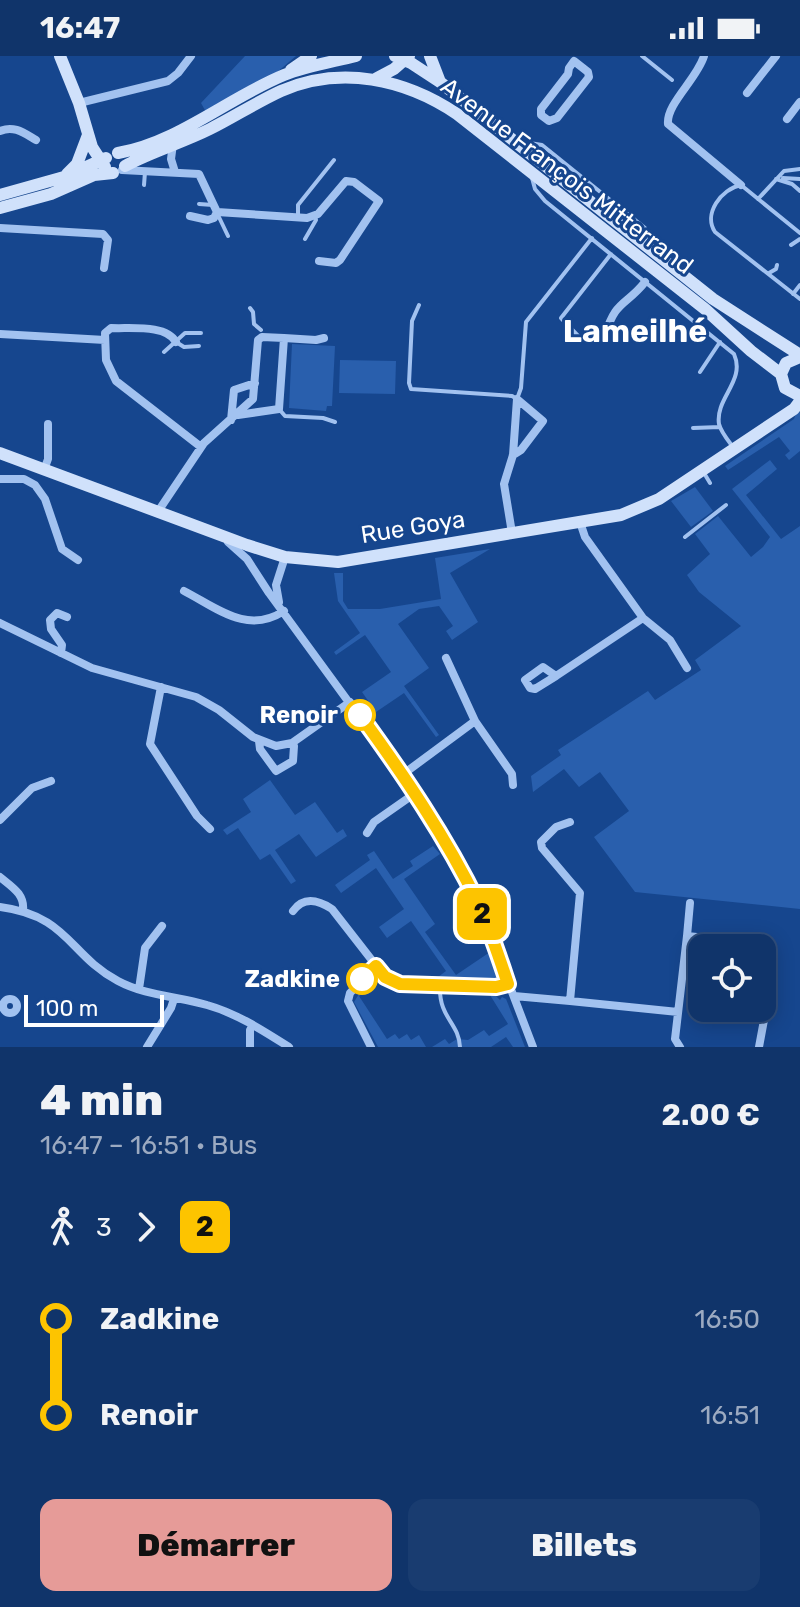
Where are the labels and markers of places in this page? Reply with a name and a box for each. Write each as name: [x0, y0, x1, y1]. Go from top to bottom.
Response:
marker: Renoir: [345, 700, 375, 730]
place label: Renoir: [259, 701, 338, 729]
marker: Zadkine: [347, 964, 377, 994]
place label: Zadkine: [245, 965, 340, 993]

